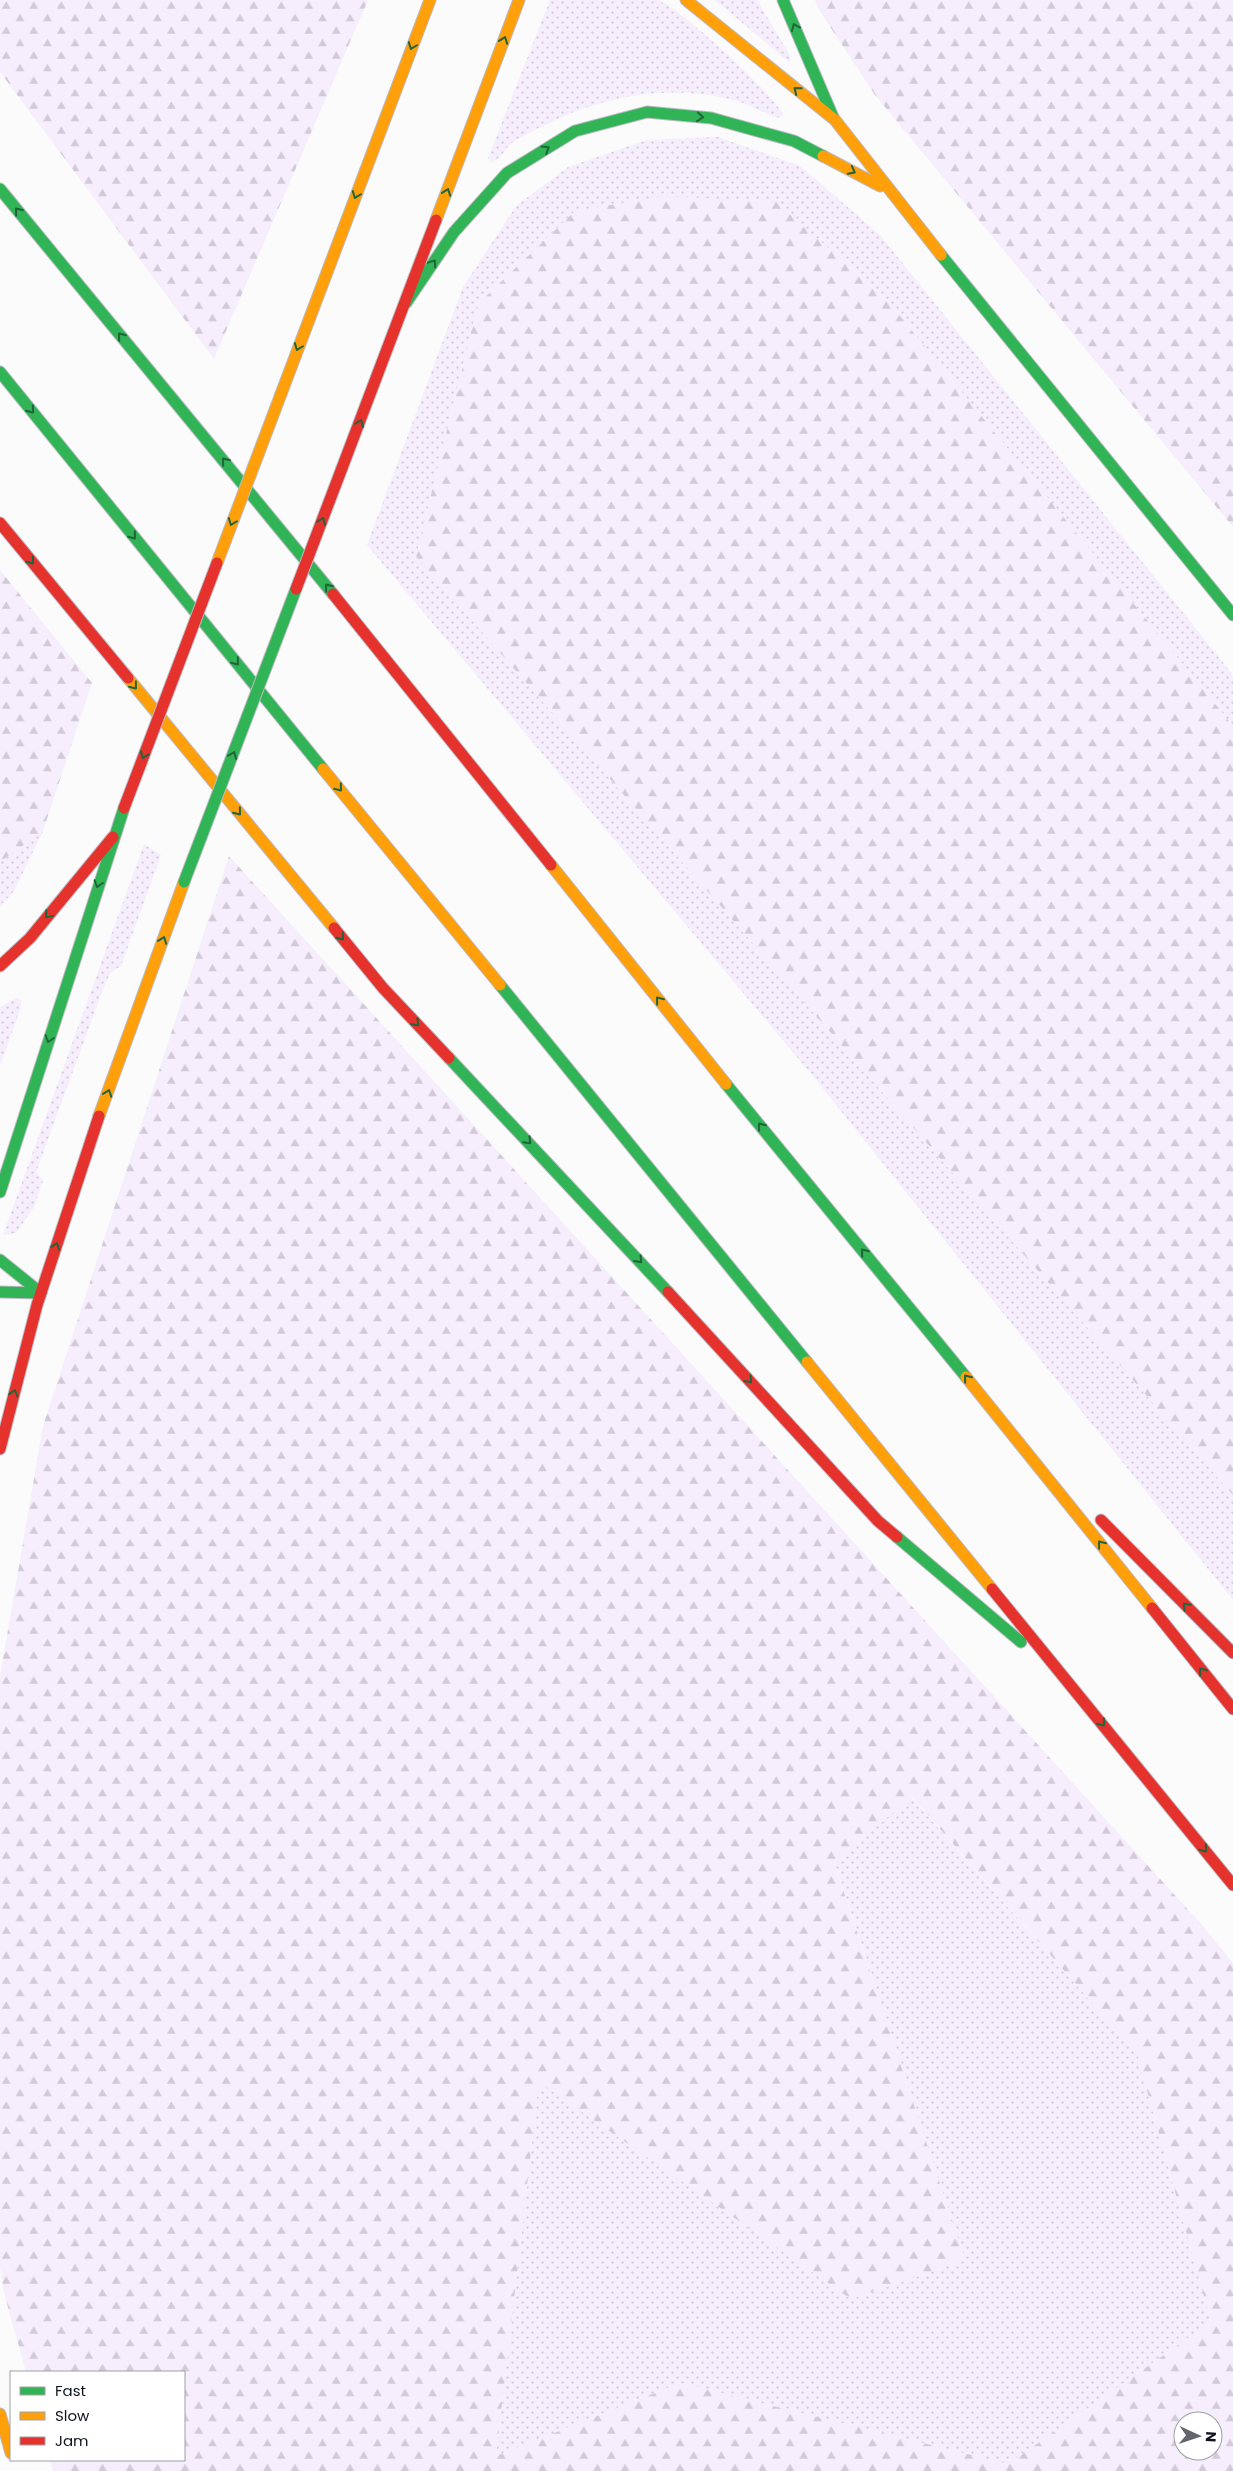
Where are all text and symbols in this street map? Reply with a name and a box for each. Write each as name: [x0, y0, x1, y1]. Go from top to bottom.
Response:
one-way arrow: [790, 23, 801, 32]
one-way arrow: [498, 36, 508, 45]
one-way arrow: [408, 41, 418, 49]
one-way arrow: [793, 86, 802, 95]
one-way arrow: [697, 111, 705, 122]
one-way arrow: [540, 146, 549, 155]
one-way arrow: [847, 165, 856, 175]
one-way arrow: [441, 188, 451, 197]
one-way arrow: [352, 190, 362, 199]
one-way arrow: [15, 207, 24, 216]
one-way arrow: [427, 259, 436, 269]
one-way arrow: [119, 333, 127, 342]
one-way arrow: [294, 342, 304, 351]
one-way arrow: [25, 404, 33, 413]
one-way arrow: [354, 419, 364, 428]
one-way arrow: [221, 458, 230, 467]
one-way arrow: [228, 517, 238, 525]
one-way arrow: [316, 518, 326, 526]
one-way arrow: [127, 530, 136, 539]
one-way arrow: [25, 555, 34, 564]
one-way arrow: [325, 584, 333, 593]
one-way arrow: [230, 656, 238, 665]
one-way arrow: [129, 680, 137, 689]
one-way arrow: [140, 751, 150, 759]
one-way arrow: [227, 751, 237, 760]
one-way arrow: [333, 782, 341, 791]
one-way arrow: [232, 806, 241, 815]
one-way arrow: [94, 879, 104, 888]
one-way arrow: [45, 910, 54, 919]
one-way arrow: [335, 931, 344, 940]
one-way arrow: [157, 936, 167, 945]
one-way arrow: [656, 997, 664, 1006]
one-way arrow: [410, 1018, 419, 1027]
one-way arrow: [45, 1034, 55, 1042]
one-way arrow: [102, 1089, 112, 1097]
one-way arrow: [758, 1123, 767, 1132]
one-way arrow: [522, 1136, 531, 1145]
one-way arrow: [50, 1243, 60, 1251]
one-way arrow: [862, 1249, 870, 1258]
one-way arrow: [633, 1255, 642, 1264]
one-way arrow: [743, 1374, 752, 1383]
one-way arrow: [964, 1375, 972, 1384]
one-way arrow: [9, 1390, 19, 1398]
one-way arrow: [1098, 1541, 1106, 1550]
one-way arrow: [1183, 1603, 1192, 1612]
one-way arrow: [1200, 1668, 1208, 1677]
one-way arrow: [1097, 1717, 1106, 1726]
one-way arrow: [1199, 1843, 1207, 1852]
legend: [10, 2371, 185, 2461]
text: Fast: [55, 2380, 86, 2401]
text: Slow: [55, 2405, 90, 2426]
north arrow: [1173, 2411, 1223, 2461]
text: Jam: [55, 2430, 89, 2451]
text: N: [1201, 2431, 1221, 2442]

